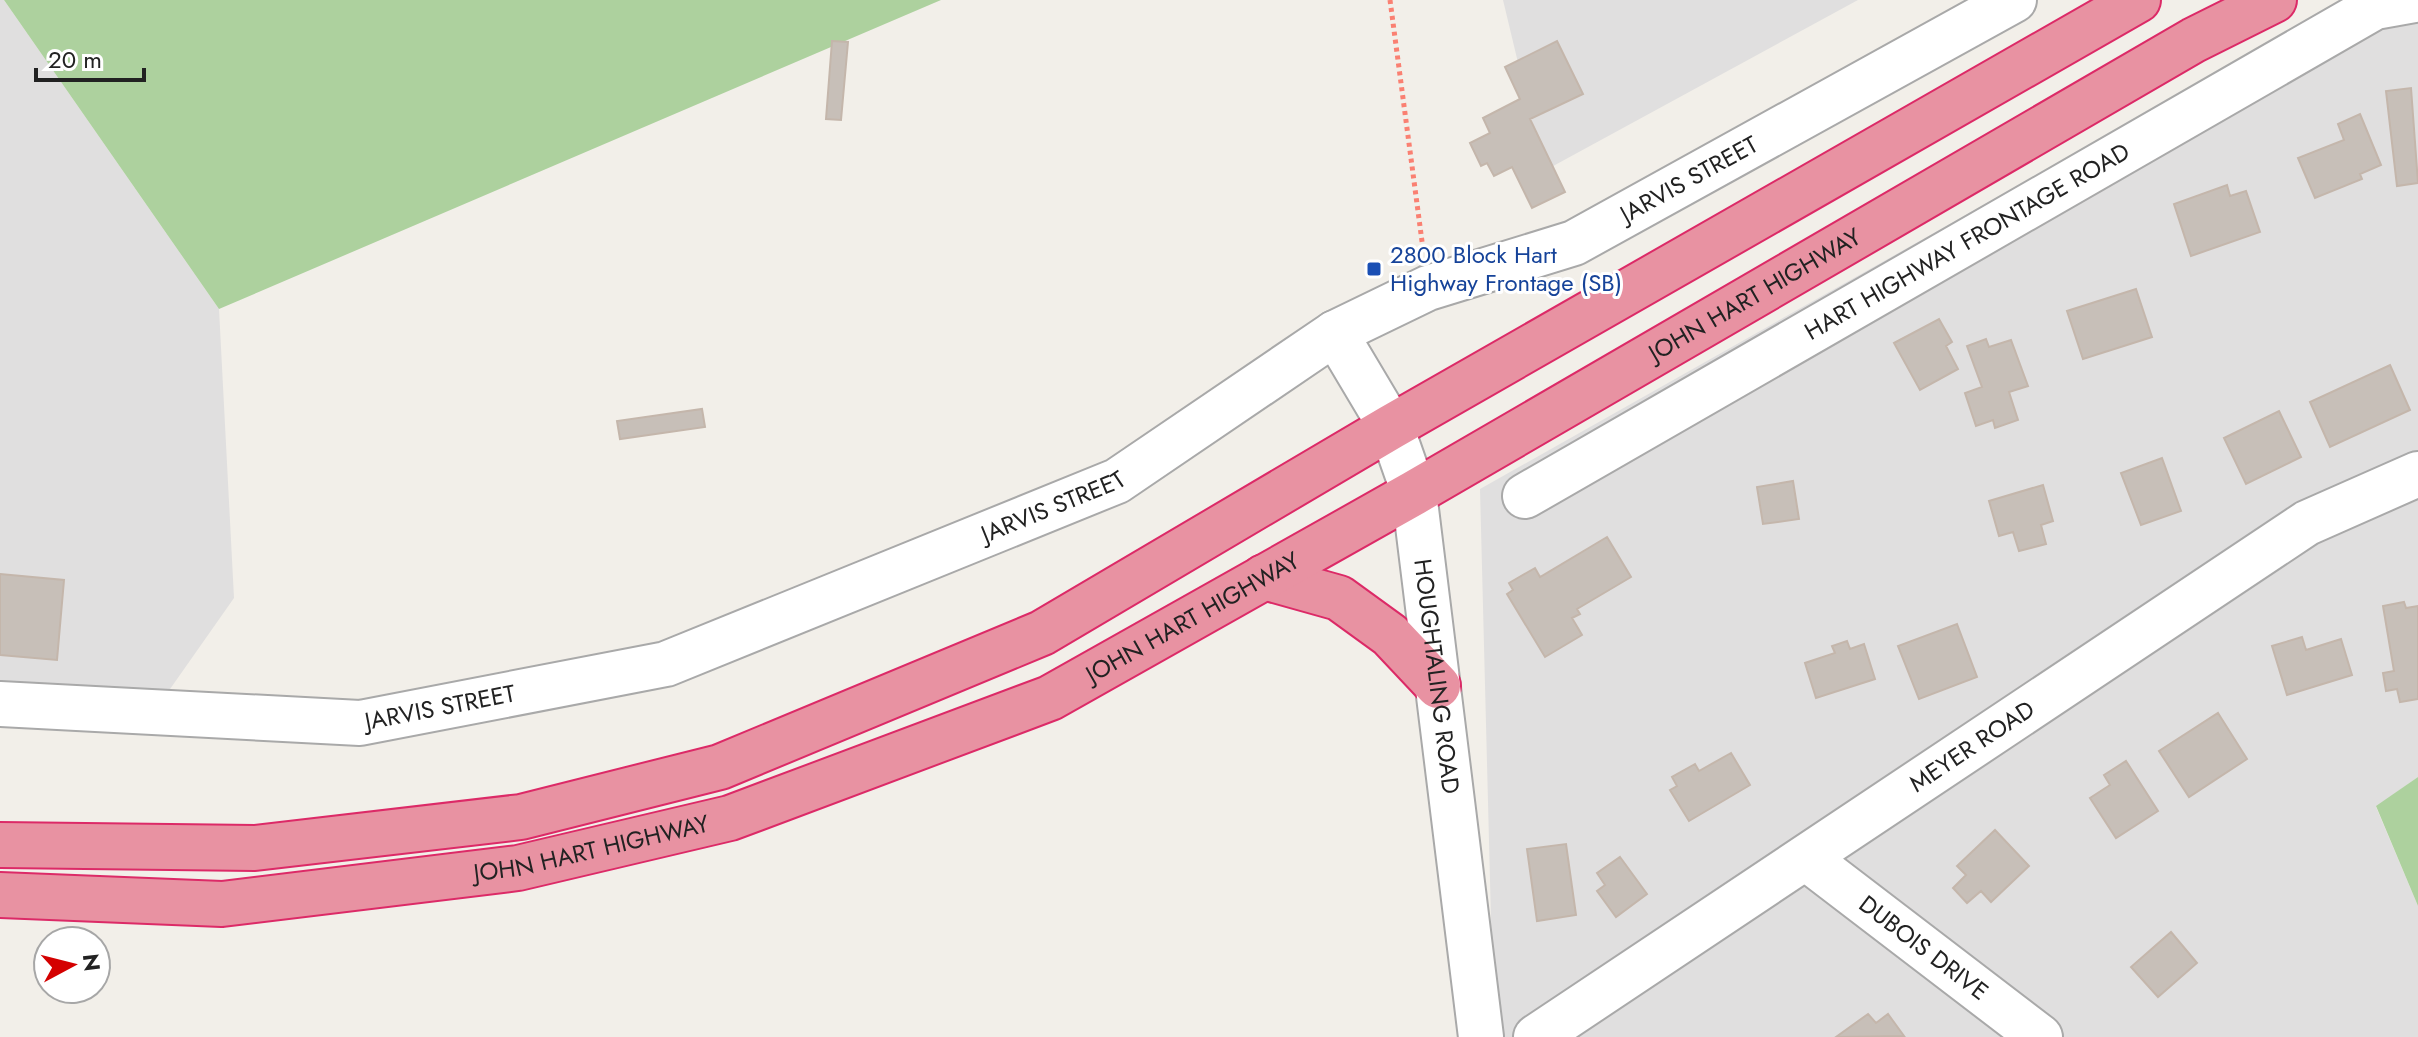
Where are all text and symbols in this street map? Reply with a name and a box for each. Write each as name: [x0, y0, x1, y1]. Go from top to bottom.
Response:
scale bar: [36, 32, 144, 82]
text: 20 m: [48, 42, 102, 77]
street label: JARVIS STREET: [1611, 127, 1764, 233]
street label: HART HIGHWAY FRONTAGE ROAD: [1798, 134, 2136, 349]
street label: JOHN HART HIGHWAY: [1639, 219, 1868, 372]
place label: 2800 Block Hart Highway Frontage (SB): [1390, 237, 1622, 300]
marker: 2800 Block Hart Highway Frontage (SB): [1365, 260, 1383, 278]
street label: JARVIS STREET: [973, 462, 1133, 552]
street label: JOHN HART HIGHWAY: [1077, 543, 1306, 693]
street label: HOUGHTALING ROAD: [1405, 557, 1469, 796]
street label: JARVIS STREET: [359, 675, 518, 739]
street label: MEYER ROAD: [1902, 691, 2041, 800]
street label: JOHN HART HIGHWAY: [469, 805, 713, 891]
street label: DUBOIS DRIVE: [1852, 887, 1996, 1008]
north arrow: [32, 925, 112, 1005]
text: N: [75, 952, 109, 973]

